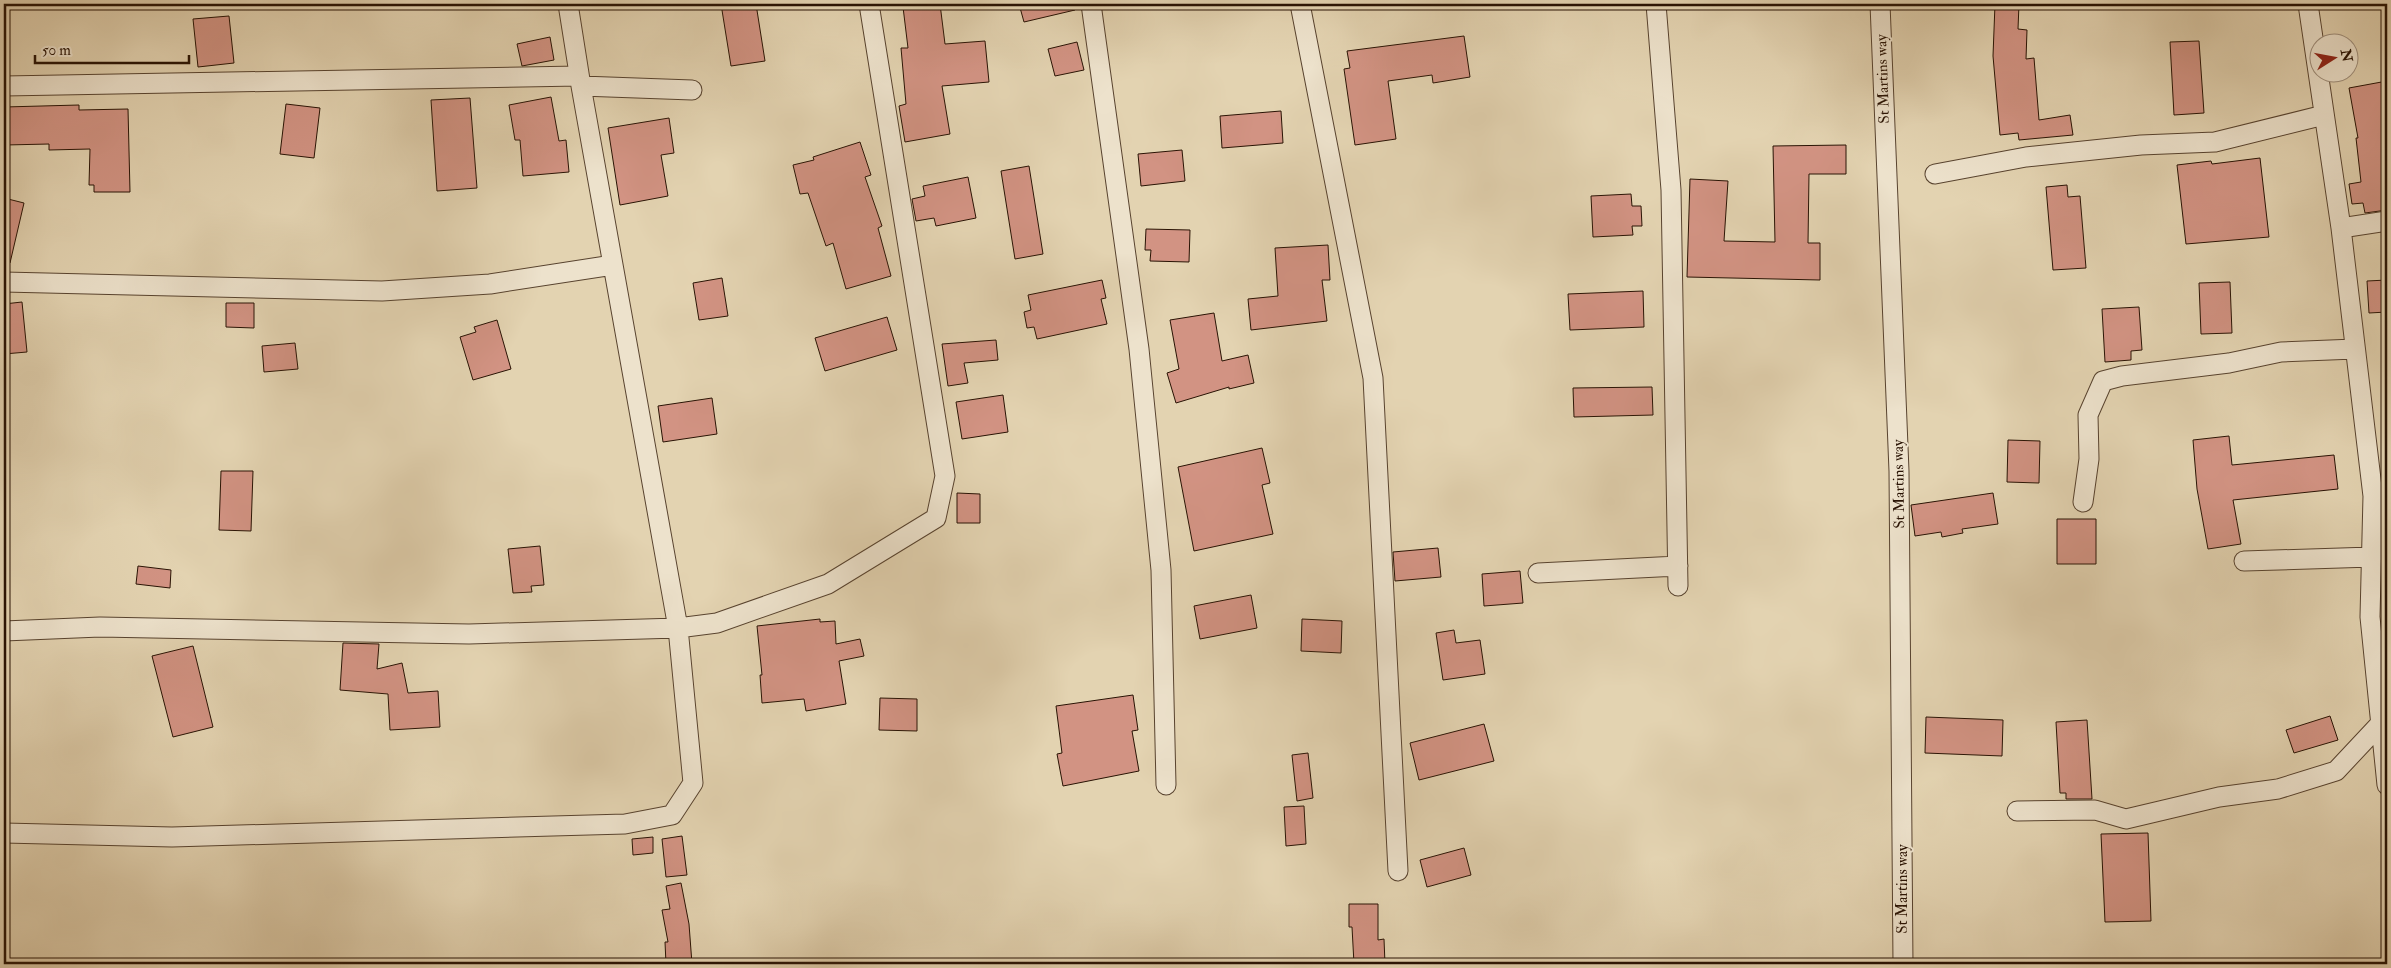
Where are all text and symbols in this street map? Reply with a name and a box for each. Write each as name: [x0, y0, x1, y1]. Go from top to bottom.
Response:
scale bar: [35, 32, 189, 64]
north arrow: [2308, 32, 2358, 82]
street label: St Martins way: [1872, 34, 1894, 124]
text: 50 m: [42, 41, 71, 60]
text: N: [2337, 47, 2356, 64]
street label: St Martins way: [1889, 439, 1909, 529]
street label: St Martins way: [1893, 844, 1912, 934]

